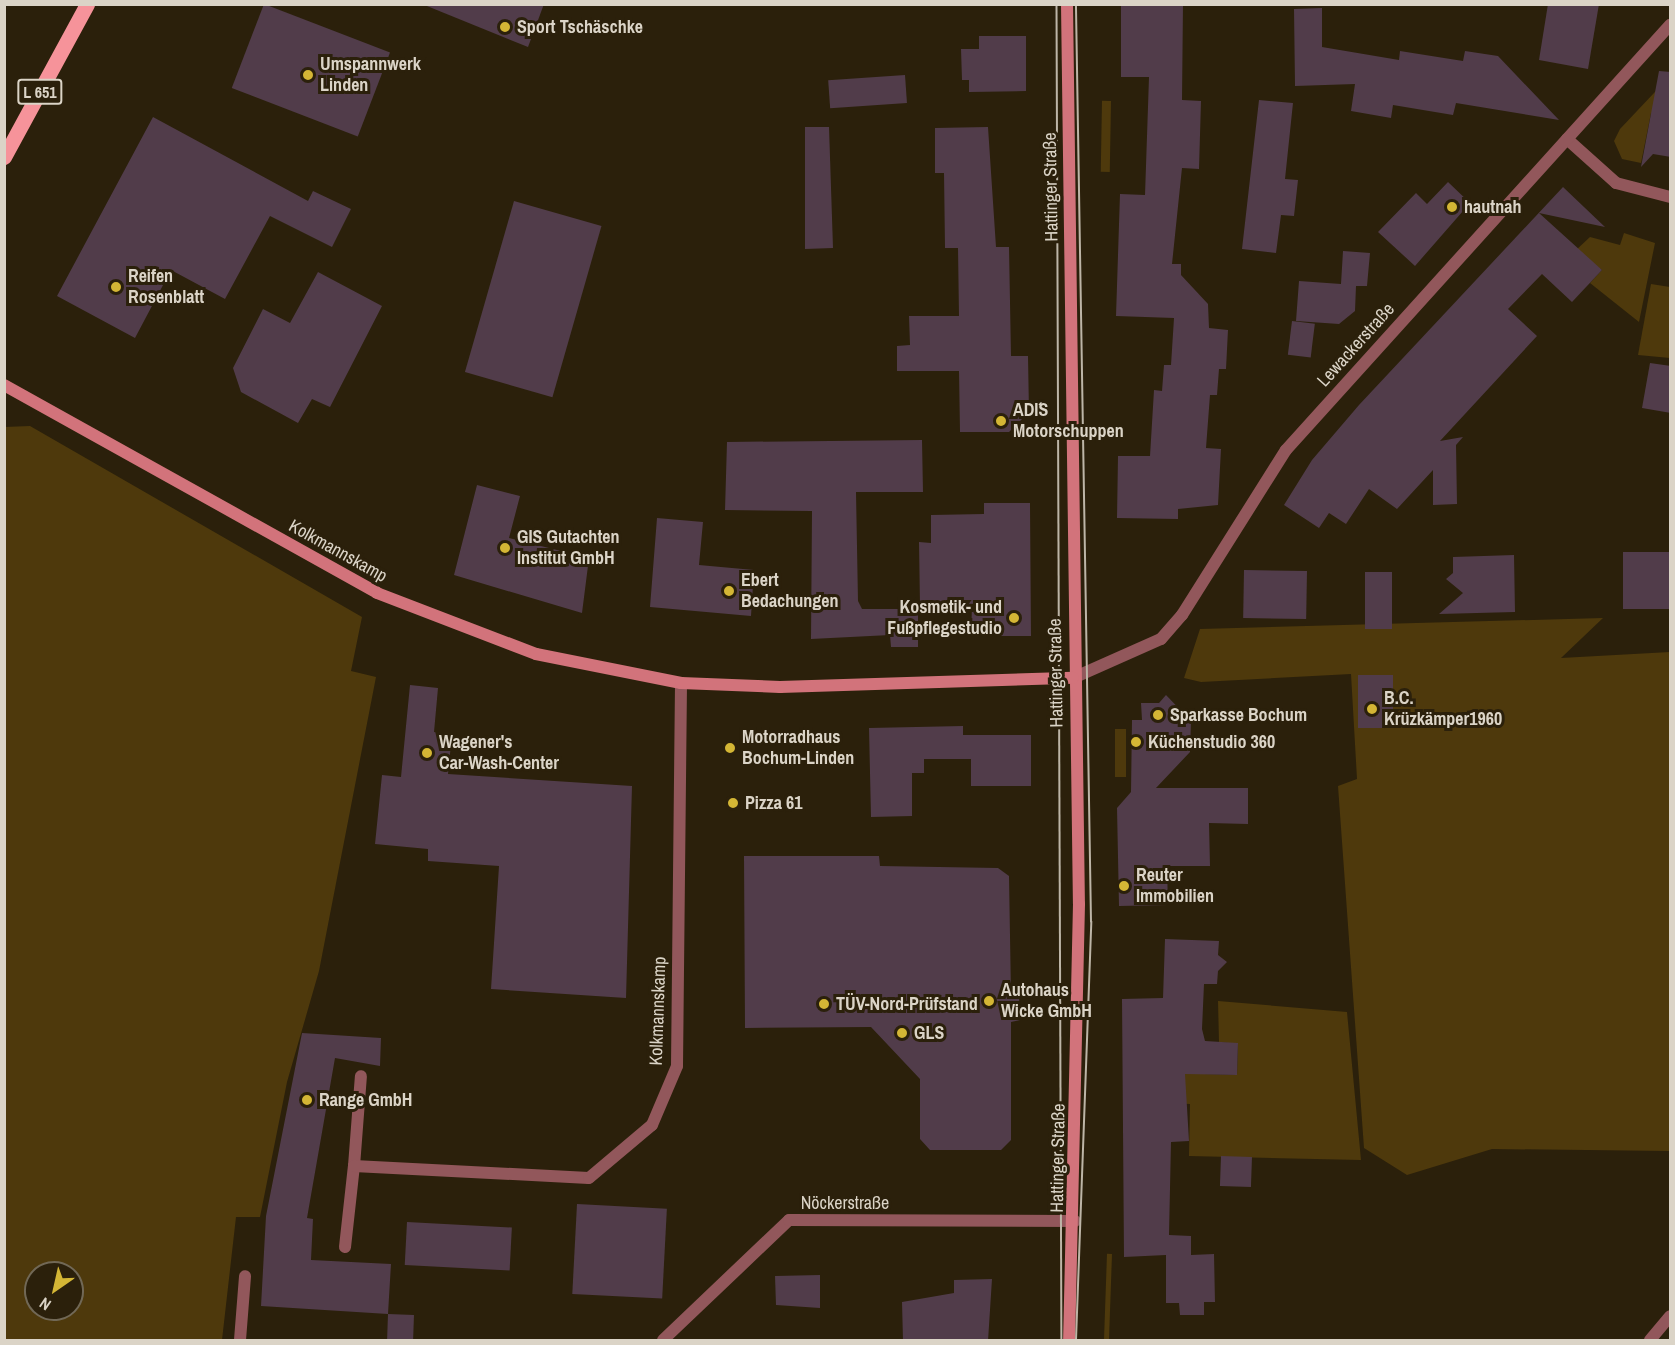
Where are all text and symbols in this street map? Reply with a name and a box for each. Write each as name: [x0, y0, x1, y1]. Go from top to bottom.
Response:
place label: Sport Tschäschke: [517, 16, 643, 38]
marker: Sport Tschäschke: [498, 20, 512, 34]
place label: Umspannwerk Linden: [320, 54, 421, 97]
marker: Umspannwerk Linden: [301, 68, 315, 82]
road number: L 651: [16, 79, 64, 105]
street label: Hattinger Straße: [1039, 132, 1063, 242]
place label: hautnah: [1464, 196, 1521, 218]
marker: hautnah: [1445, 200, 1459, 214]
place label: Reifen Rosenblatt: [128, 266, 204, 308]
marker: Reifen Rosenblatt: [109, 280, 123, 294]
street label: Lewackerstraße: [1313, 299, 1399, 391]
place label: ADI´S Motorschuppen: [1013, 400, 1124, 442]
marker: ADI´S Motorschuppen: [994, 414, 1008, 428]
street label: Kolkmannskamp: [285, 515, 391, 587]
place label: GIS Gutachten Institut GmbH: [517, 527, 620, 570]
marker: GIS Gutachten Institut GmbH: [498, 541, 512, 555]
place label: Ebert Bedachungen: [741, 570, 839, 612]
marker: Ebert Bedachungen: [722, 584, 736, 598]
place label: Kosmetik- und Fußpflegestudio: [887, 597, 1002, 640]
marker: Kosmetik- und Fußpflegestudio: [1007, 611, 1021, 625]
street label: Hattinger Straße: [1044, 618, 1068, 728]
place label: B.C. Krüzkämper1960: [1384, 688, 1502, 730]
marker: B.C. Krüzkämper1960: [1365, 702, 1379, 716]
place label: Sparkasse Bochum: [1170, 704, 1307, 726]
marker: Sparkasse Bochum: [1151, 708, 1165, 722]
place label: Motorradhaus Bochum-Linden: [742, 727, 854, 770]
place label: Küchenstudio 360: [1148, 731, 1275, 753]
place label: Wagener's Car-Wash-Center: [439, 732, 559, 774]
marker: Küchenstudio 360: [1129, 735, 1143, 749]
marker: Motorradhaus Bochum-Linden: [723, 741, 737, 755]
marker: Wagener's Car-Wash-Center: [420, 746, 434, 760]
place label: Pizza 61: [745, 792, 802, 814]
marker: Pizza 61: [726, 796, 740, 810]
place label: Reuter Immobilien: [1136, 865, 1214, 908]
marker: Reuter Immobilien: [1117, 879, 1131, 893]
street label: Kolkmannskamp: [645, 956, 671, 1066]
place label: Autohaus Wicke GmbH: [1001, 980, 1092, 1022]
place label: TÜV-Nord-Prüfstand: [836, 993, 978, 1015]
marker: Autohaus Wicke GmbH: [982, 994, 996, 1008]
marker: TÜV-Nord-Prüfstand: [817, 997, 831, 1011]
place label: GLS: [914, 1022, 944, 1044]
marker: GLS: [895, 1026, 909, 1040]
place label: Range GmbH: [319, 1089, 412, 1111]
marker: Range GmbH: [300, 1093, 314, 1107]
street label: Hattinger Straße: [1046, 1103, 1070, 1213]
street label: Nöckerstraße: [801, 1192, 889, 1214]
north arrow: [24, 1261, 84, 1321]
text: N: [35, 1292, 55, 1316]

